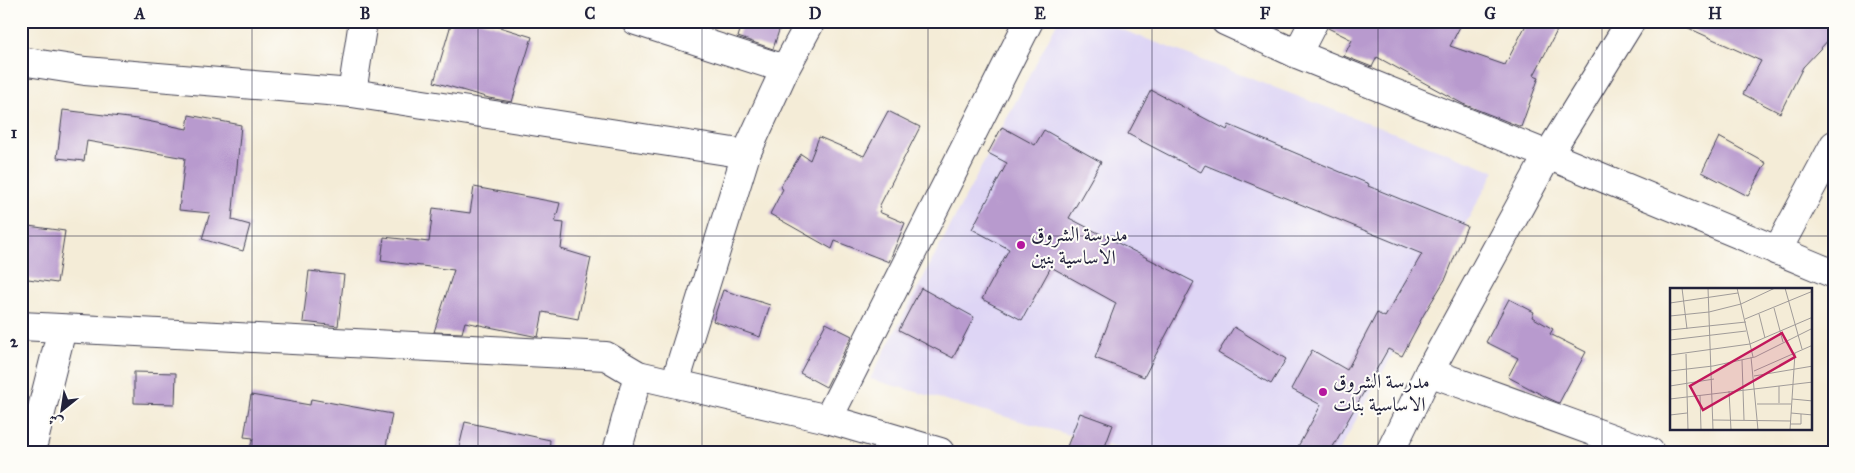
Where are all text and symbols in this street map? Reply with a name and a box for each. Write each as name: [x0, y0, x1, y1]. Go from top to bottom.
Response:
text: A: [134, 4, 146, 23]
text: B: [360, 4, 370, 23]
text: C: [585, 4, 596, 23]
text: D: [809, 4, 822, 23]
text: E: [1034, 4, 1046, 23]
text: F: [1260, 4, 1271, 23]
text: G: [1484, 4, 1496, 23]
text: H: [1708, 4, 1722, 23]
text: 1: [11, 123, 18, 142]
place label: مدرسة الشروق الاساسية بنين: [1031, 222, 1128, 269]
marker: مدرسة الشروق الاساسية بنين: [1015, 239, 1027, 251]
inset map: [1670, 288, 1812, 430]
text: 2: [10, 332, 19, 351]
place label: مدرسة الشروق الاساسية بنات: [1333, 369, 1430, 416]
north arrow: [38, 386, 88, 436]
marker: مدرسة الشروق الاساسية بنات: [1317, 386, 1329, 398]
text: ش: [45, 410, 66, 432]

